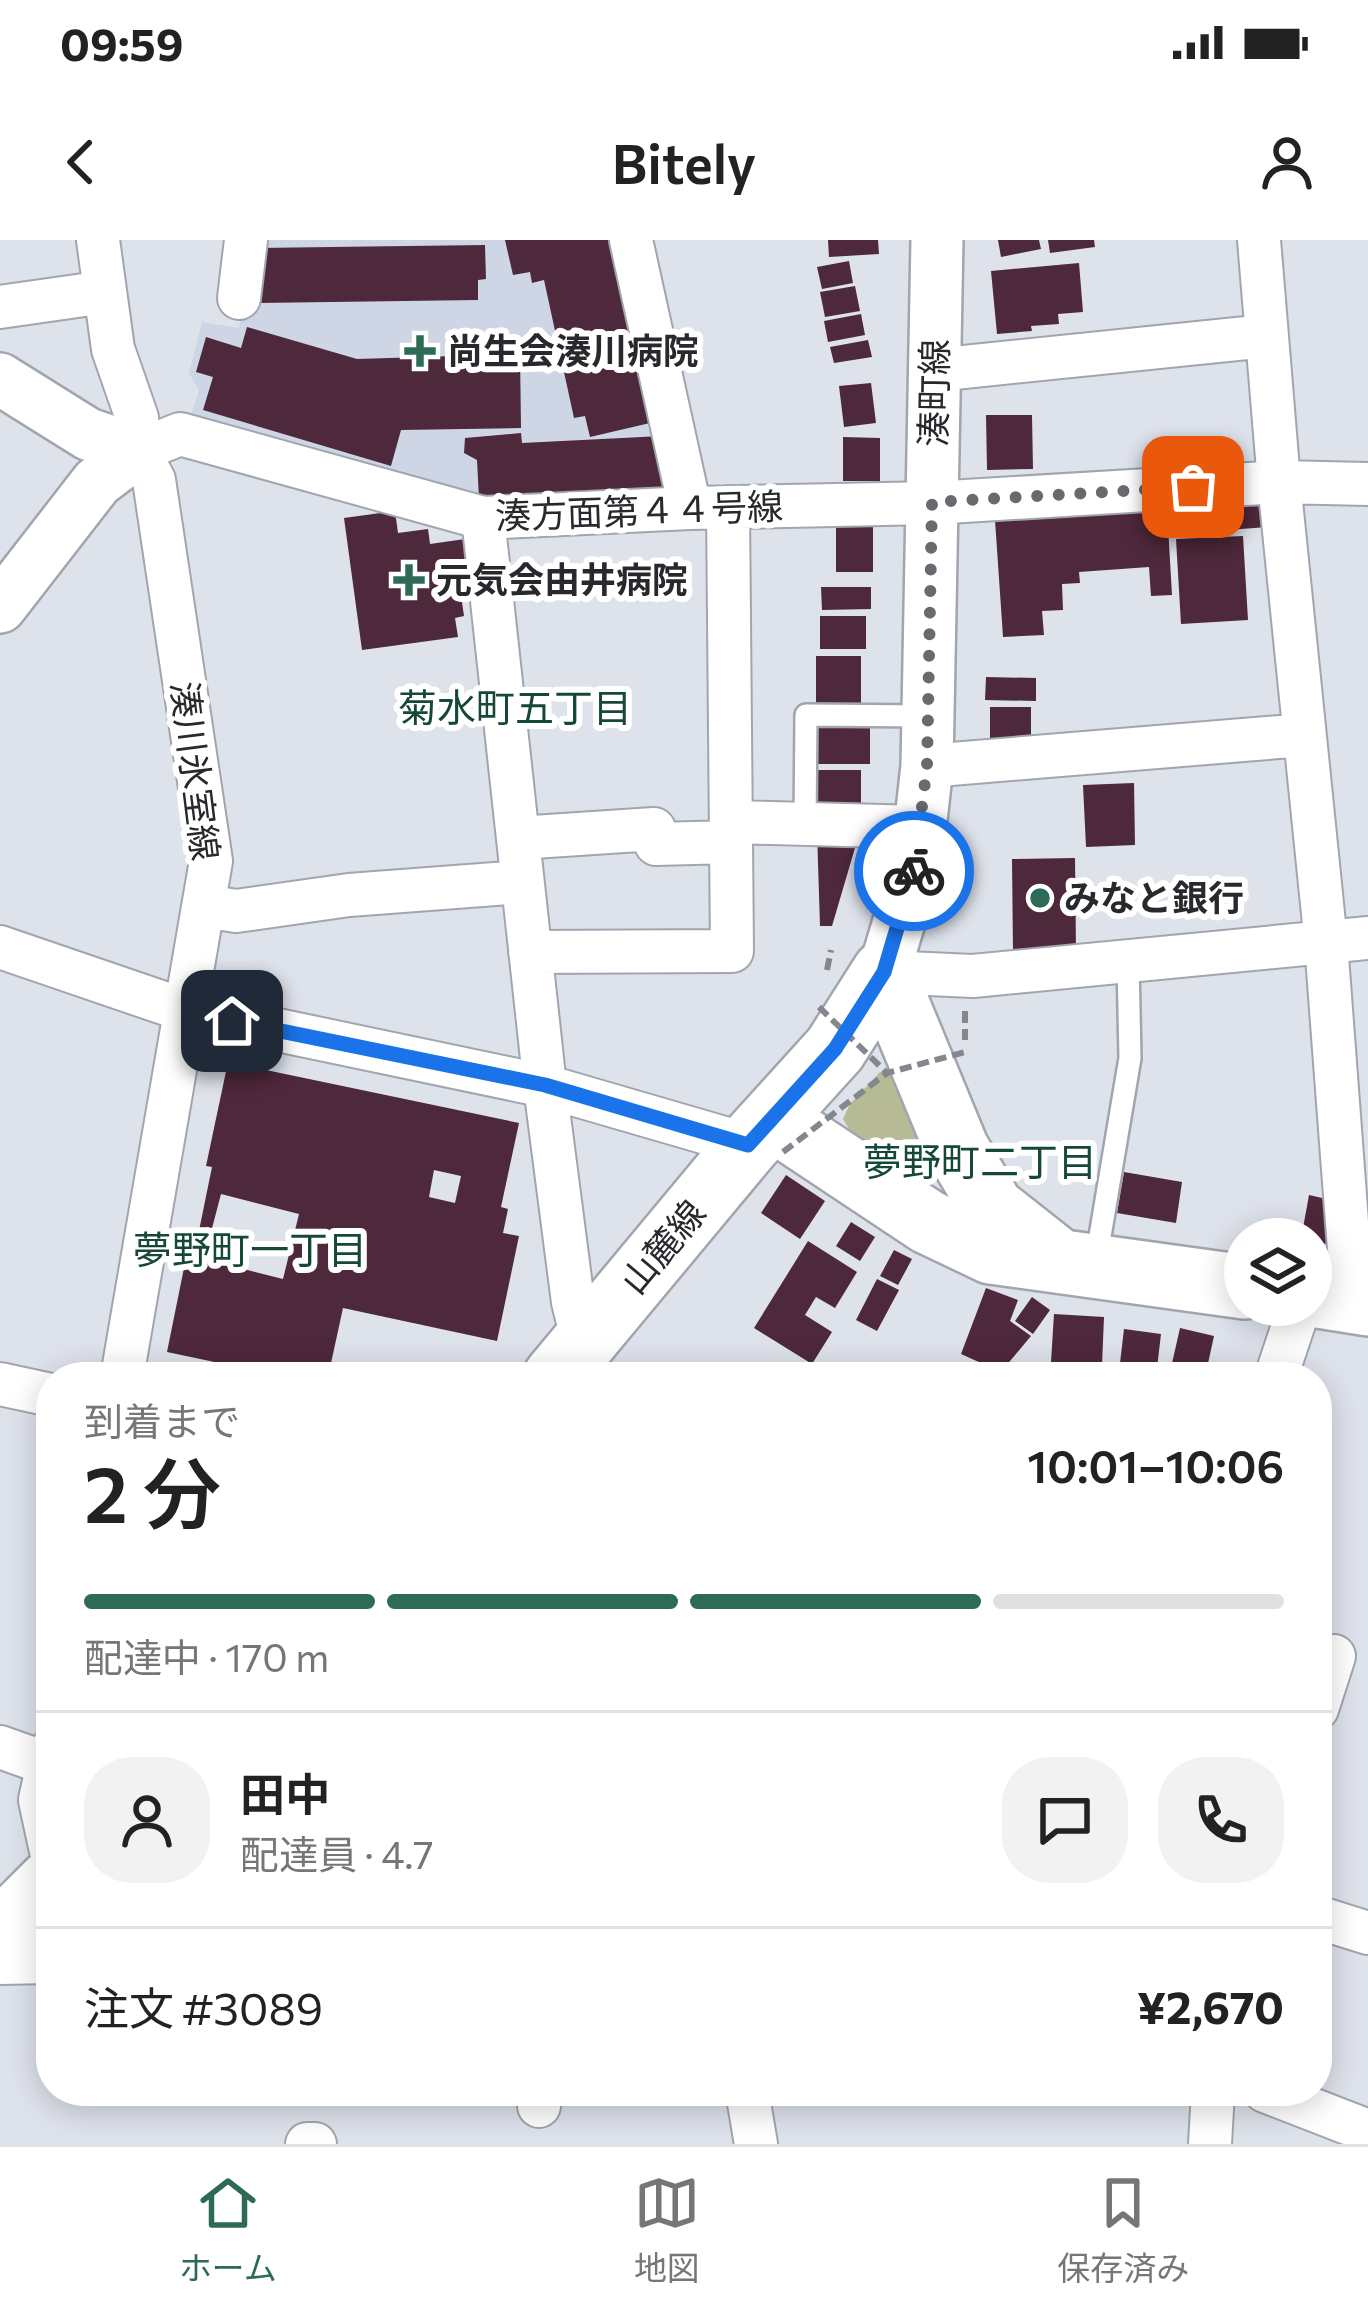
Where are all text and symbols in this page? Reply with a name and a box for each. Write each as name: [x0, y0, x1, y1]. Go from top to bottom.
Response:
text: 09:59: [60, 15, 184, 70]
icon: back: [48, 129, 114, 195]
text: Bitely: [612, 129, 756, 195]
icon: person: [1254, 129, 1320, 195]
place label: 尚生会湊川病院: [447, 327, 699, 371]
marker: 尚生会湊川病院: [404, 335, 436, 367]
street label: 湊町線: [909, 339, 955, 447]
pin: [1142, 436, 1244, 538]
icon: bag: [1160, 454, 1226, 520]
street label: 湊方面第４４号線: [494, 482, 784, 536]
place label: 元気会由井病院: [436, 556, 688, 600]
marker: 元気会由井病院: [393, 564, 425, 596]
street label: 湊川氷室線: [164, 679, 230, 863]
district label: 菊水町五丁目: [398, 682, 632, 730]
courier: [854, 811, 974, 931]
icon: bike: [881, 838, 947, 904]
place label: みなと銀行: [1064, 874, 1244, 918]
marker: みなと銀行: [1027, 885, 1053, 911]
pin: [181, 970, 283, 1072]
icon: home: [199, 988, 265, 1054]
district label: 夢野町二丁目: [863, 1136, 1097, 1184]
street label: 山麓線: [610, 1190, 713, 1301]
map controls: [1224, 1218, 1332, 1326]
button: layers: [1224, 1218, 1332, 1326]
district label: 夢野町一丁目: [133, 1224, 367, 1272]
text: 到着まで: [84, 1396, 240, 1444]
text: 10:01–10:06: [1027, 1437, 1284, 1492]
text: 2 分: [84, 1444, 221, 1539]
text: 配達中 · 170 m: [84, 1632, 329, 1680]
button: person: [84, 1757, 210, 1883]
button: chat: [1002, 1757, 1128, 1883]
button: phone: [1158, 1757, 1284, 1883]
text: 田中: [240, 1765, 330, 1820]
text: 配達員 · 4.7: [240, 1829, 434, 1877]
text: ¥2,670: [1137, 1978, 1284, 2033]
text: 注文 #3089: [84, 1979, 323, 2034]
tab: ホーム: [179, 2170, 277, 2290]
tab: 地図: [634, 2170, 700, 2290]
tab: 保存済み: [1057, 2170, 1189, 2290]

